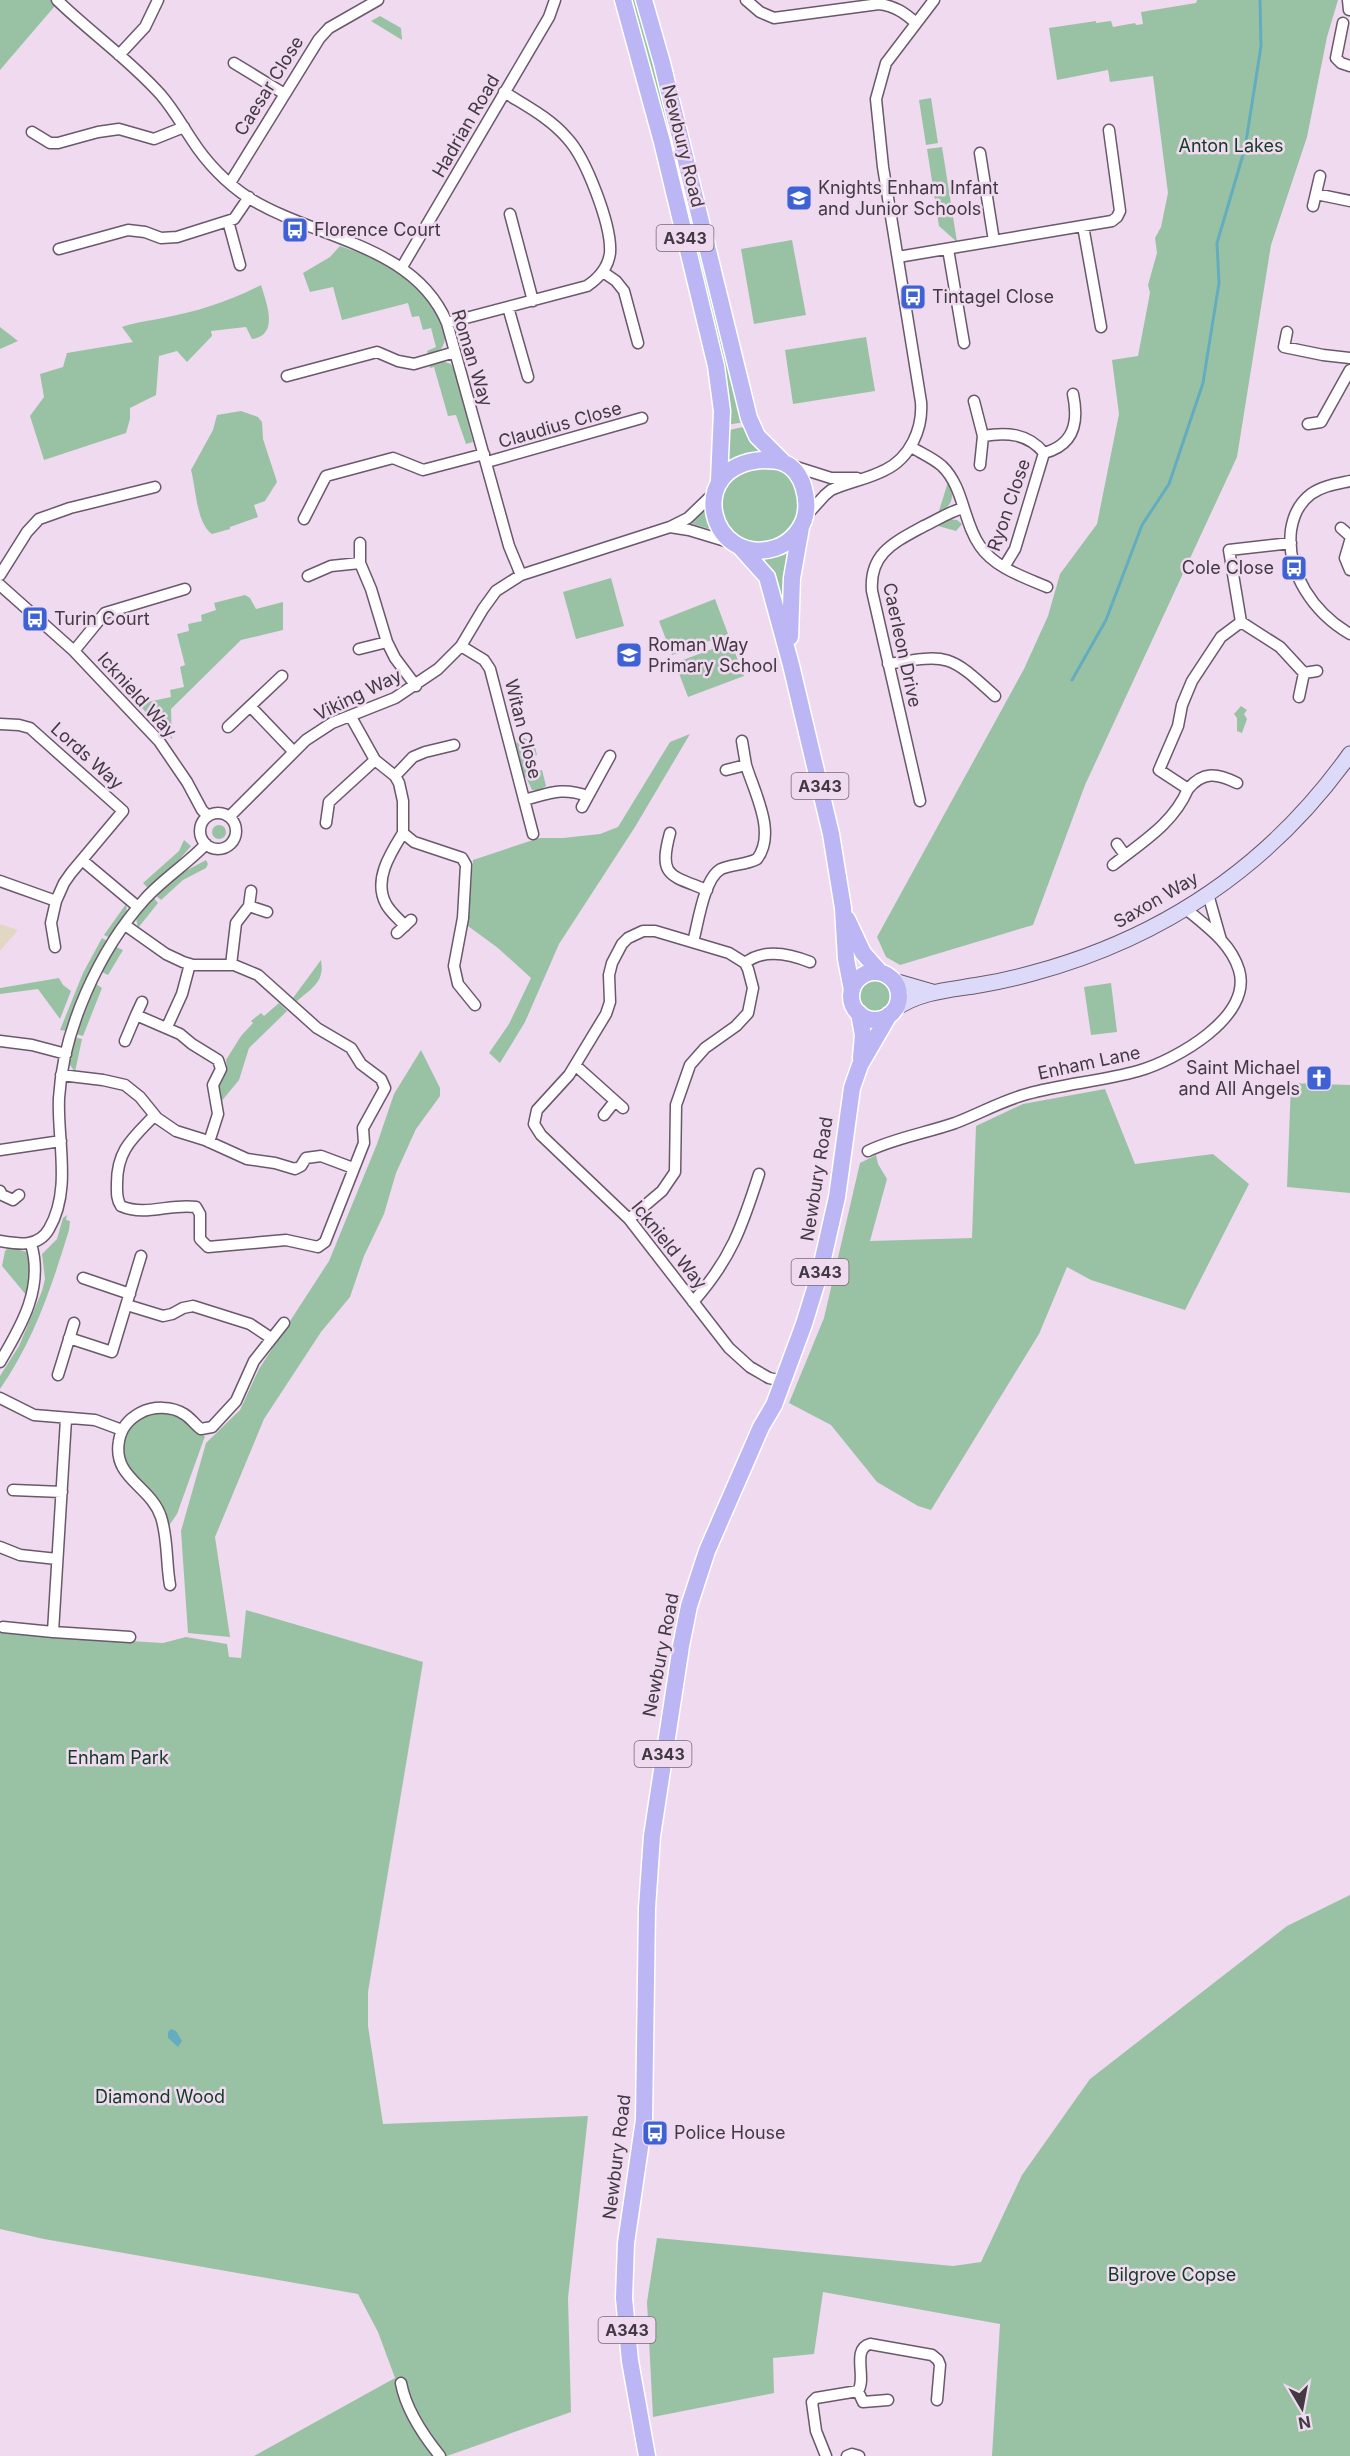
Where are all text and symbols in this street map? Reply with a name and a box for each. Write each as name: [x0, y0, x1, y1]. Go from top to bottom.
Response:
street label: Caesar Close: [230, 32, 308, 139]
street label: Hadrian Road: [428, 71, 503, 181]
street label: Newbury Road: [658, 82, 709, 209]
park label: Anton Lakes: [1178, 135, 1284, 156]
place label: Knights Enham Infant and Junior Schools: [818, 177, 999, 219]
school or university icon: Knights Enham Infant and Junior Schools: [784, 183, 814, 213]
bus stop icon: Florence Court: [280, 215, 310, 245]
place label: Florence Court: [314, 219, 441, 240]
road number: A343: [656, 225, 714, 251]
bus stop icon: Tintagel Close: [898, 282, 928, 312]
place label: Tintagel Close: [932, 286, 1054, 307]
street label: Roman Way: [448, 307, 497, 409]
street label: Claudius Close: [496, 397, 624, 452]
street label: Ryon Close: [983, 456, 1034, 554]
bus stop icon: Cole Close: [1279, 553, 1309, 583]
place label: Cole Close: [1182, 557, 1274, 578]
street label: Caerleon Drive: [879, 581, 926, 709]
bus stop icon: Turin Court: [20, 604, 50, 634]
place label: Turin Court: [54, 608, 150, 629]
place label: Roman Way Primary School: [648, 634, 777, 676]
school or university icon: Roman Way Primary School: [614, 640, 644, 670]
street label: Icknield Way: [94, 648, 181, 742]
street label: Viking Way: [311, 664, 405, 725]
street label: Witan Close: [501, 677, 546, 781]
street label: Lords Way: [47, 718, 128, 793]
road number: A343: [792, 773, 848, 799]
street label: Saxon Way: [1110, 867, 1202, 932]
street label: Enham Lane: [1036, 1041, 1142, 1084]
place label: Saint Michael and All Angels: [1179, 1057, 1300, 1099]
church icon: Saint Michael and All Angels: [1304, 1063, 1334, 1093]
street label: Newbury Road: [796, 1115, 837, 1243]
street label: Icknield Way: [627, 1196, 711, 1293]
road number: A343: [792, 1259, 848, 1285]
street label: Newbury Road: [638, 1591, 683, 1719]
road number: A343: [634, 1741, 692, 1767]
park label: Enham Park: [67, 1747, 169, 1768]
park label: Diamond Wood: [95, 2086, 225, 2107]
street label: Newbury Road: [598, 2093, 635, 2221]
bus stop icon: Police House: [640, 2118, 670, 2148]
place label: Police House: [674, 2122, 786, 2143]
park label: Bilgrove Copse: [1108, 2264, 1236, 2285]
road number: A343: [598, 2317, 656, 2343]
north arrow: [1272, 2378, 1332, 2438]
text: N: [1297, 2412, 1312, 2434]

